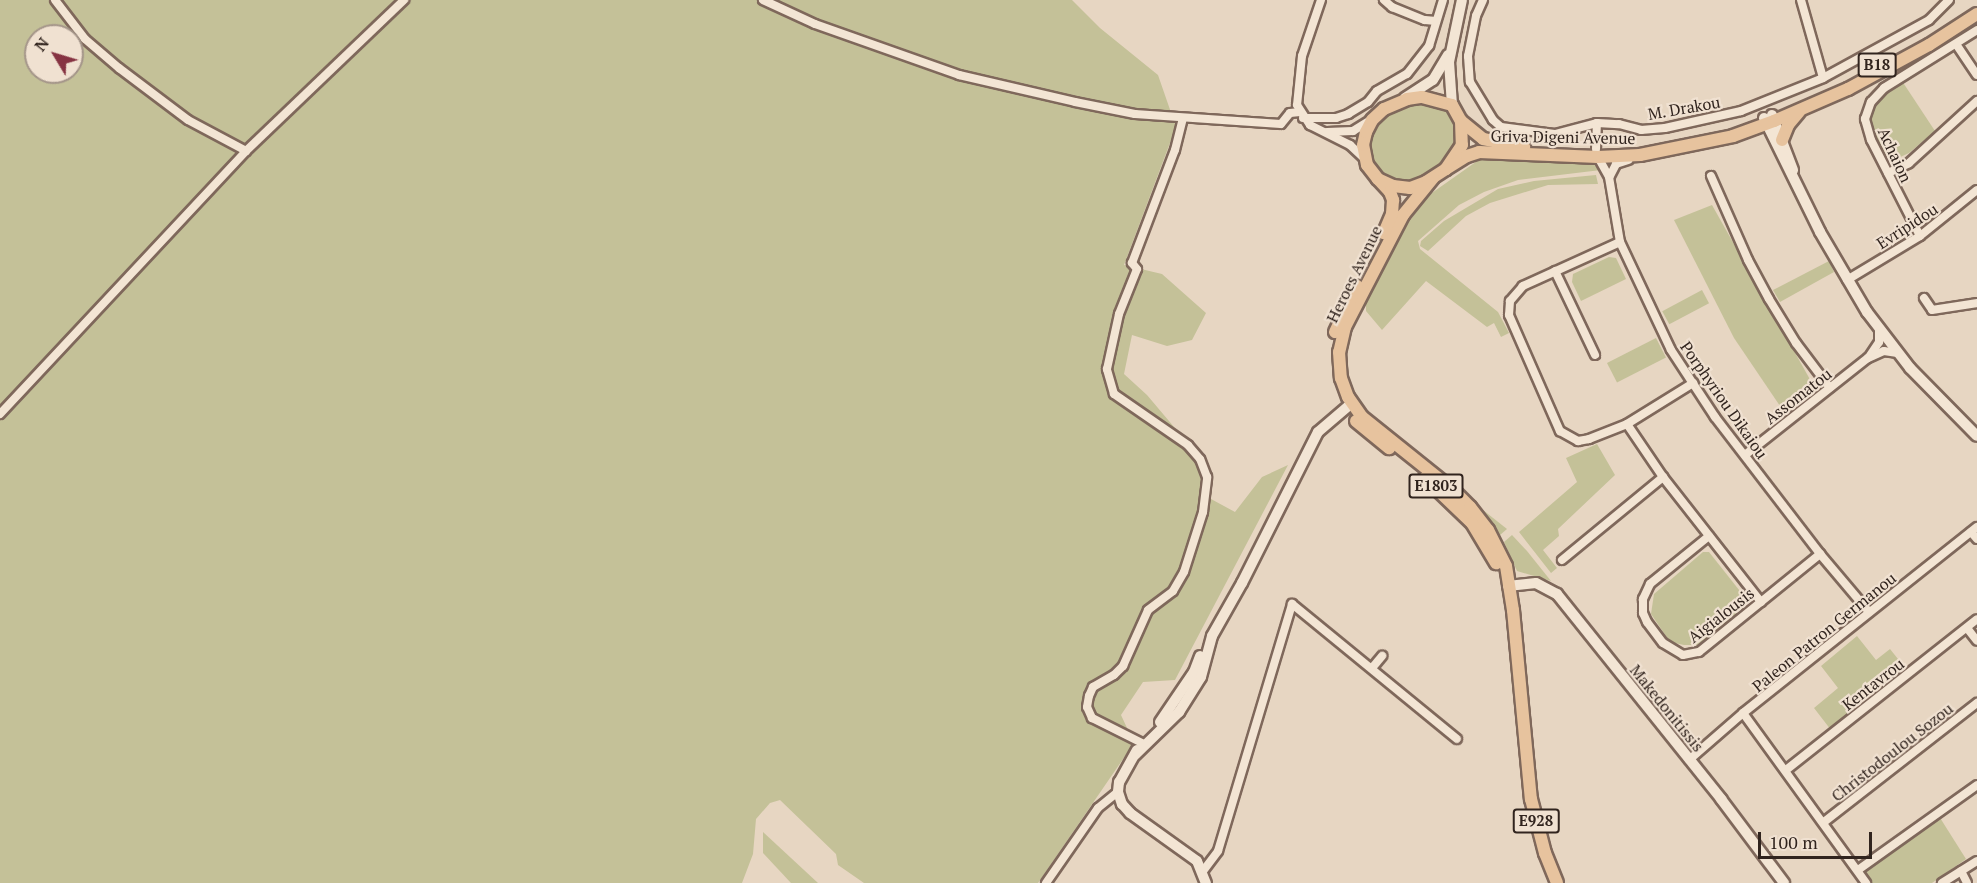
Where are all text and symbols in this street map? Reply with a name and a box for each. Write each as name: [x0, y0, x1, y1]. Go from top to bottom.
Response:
north arrow: [24, 24, 84, 84]
text: N: [29, 33, 54, 56]
road number: B18: [1858, 53, 1896, 77]
street label: M. Drakou: [1646, 92, 1722, 124]
street label: Achaion: [1874, 124, 1916, 186]
street label: Griva Digeni Avenue: [1490, 126, 1636, 148]
street label: Evripidou: [1873, 199, 1941, 253]
street label: Heroes Avenue: [1322, 222, 1386, 326]
street label: Porphyriou Dikaiou: [1676, 338, 1772, 462]
street label: Assomatou: [1761, 364, 1835, 428]
road number: E1803: [1408, 474, 1464, 498]
street label: Paleon Patron Germanou: [1748, 568, 1900, 696]
street label: Aigialousis: [1684, 583, 1758, 647]
street label: Kentavrou: [1838, 654, 1908, 714]
street label: Makedonitissis: [1626, 661, 1708, 755]
street label: Christodoulou Sozou: [1827, 699, 1957, 805]
road number: E928: [1512, 809, 1560, 833]
scale bar: [1761, 820, 1875, 858]
text: 100 m: [1769, 830, 1818, 854]

